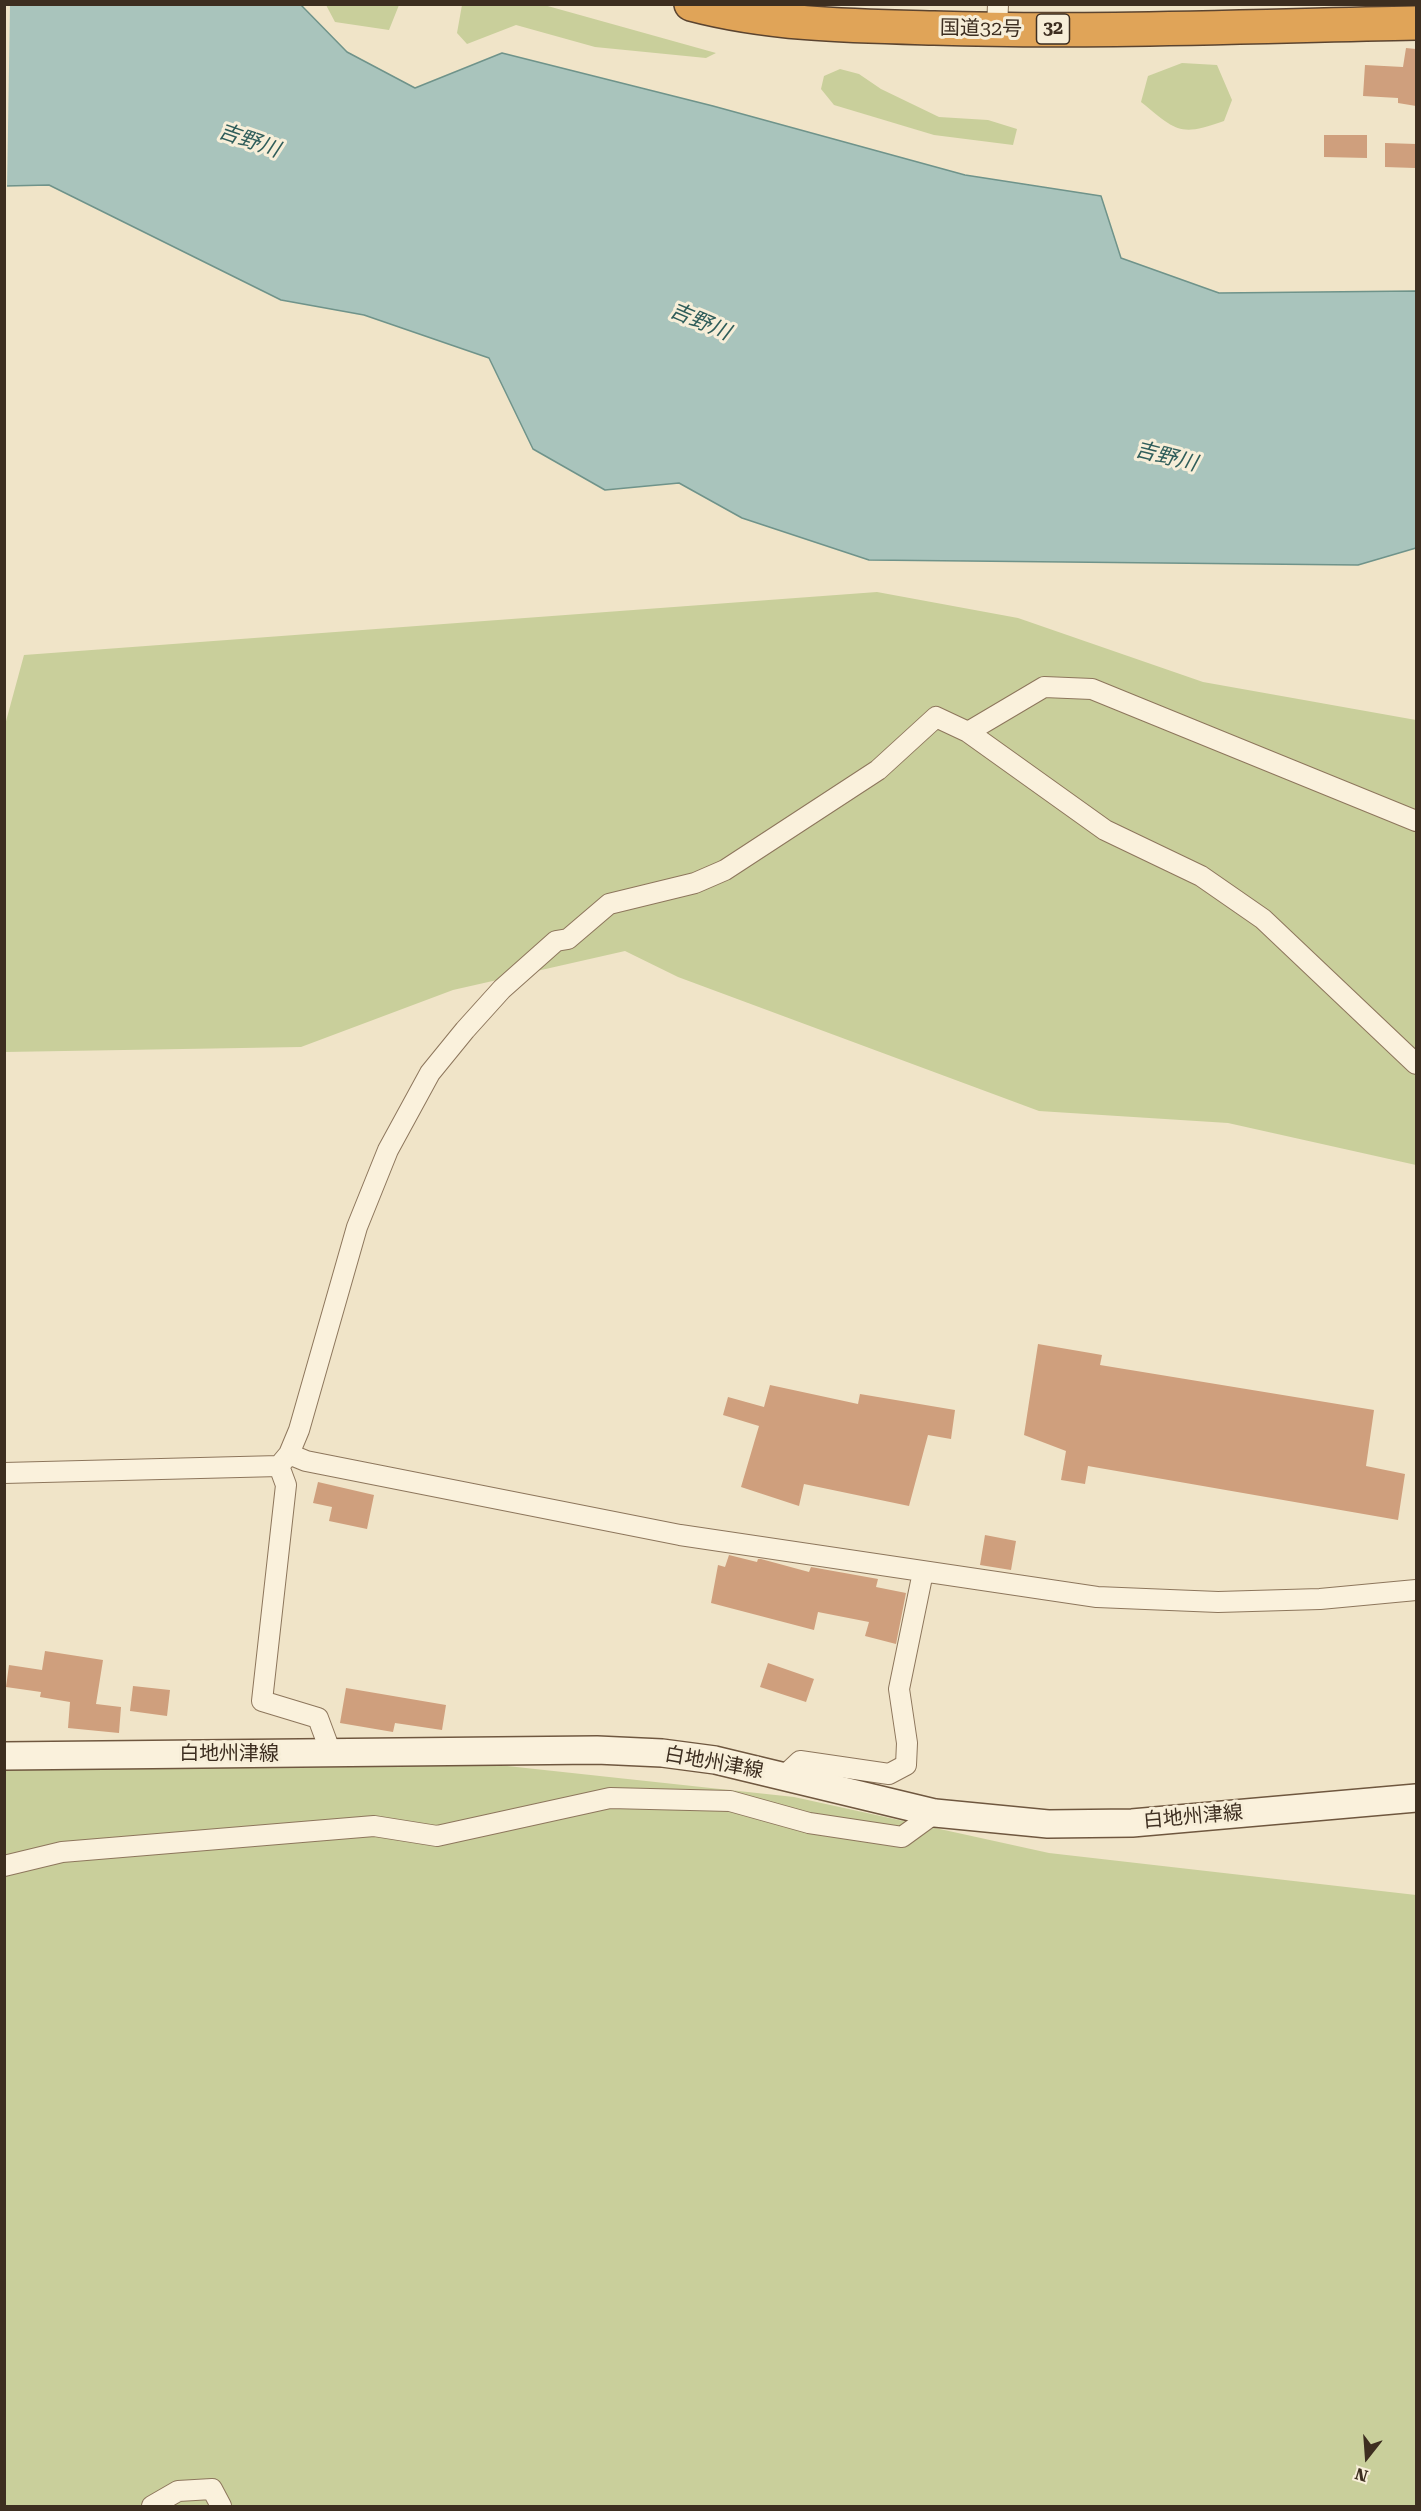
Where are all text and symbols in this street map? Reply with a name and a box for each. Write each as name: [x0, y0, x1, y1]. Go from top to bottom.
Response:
road number: 32: [1036, 14, 1070, 44]
street label: 国道32号: [940, 16, 1022, 42]
water label: 吉野川: [215, 119, 283, 163]
water label: 吉野川: [666, 298, 734, 346]
water label: 吉野川: [1132, 437, 1200, 477]
street label: 白地州津線: [179, 1742, 279, 1766]
street label: 白地州津線: [663, 1742, 765, 1784]
street label: 白地州津線: [1142, 1801, 1244, 1833]
north arrow: [1337, 2427, 1397, 2487]
text: N: [1353, 2464, 1370, 2486]

